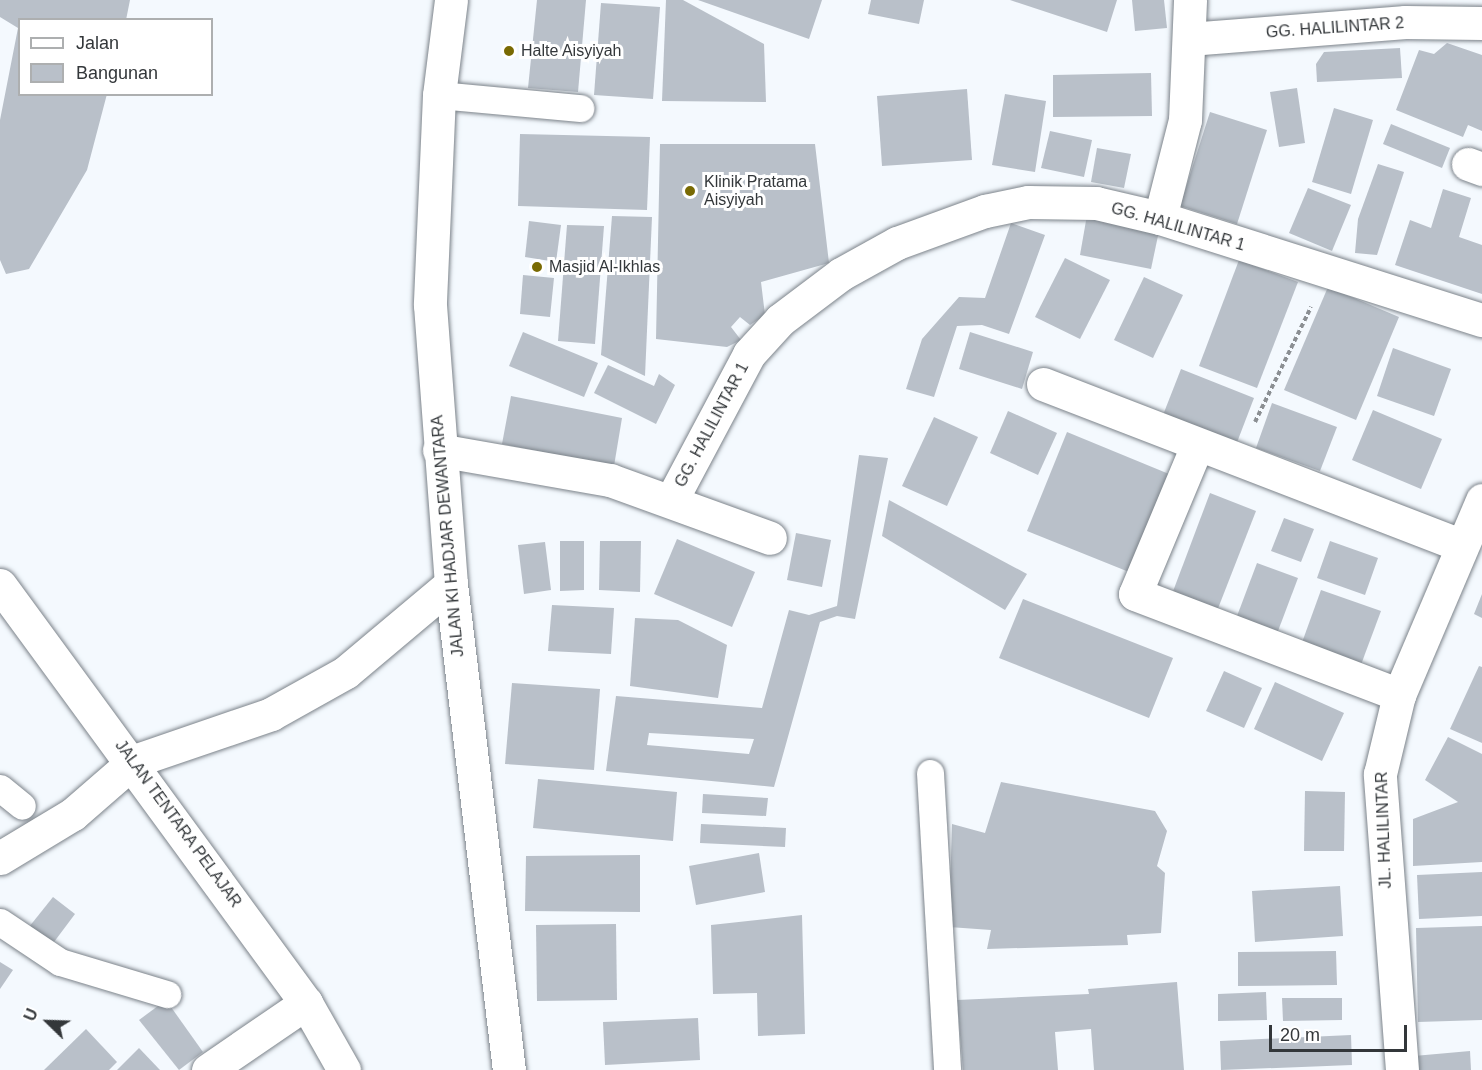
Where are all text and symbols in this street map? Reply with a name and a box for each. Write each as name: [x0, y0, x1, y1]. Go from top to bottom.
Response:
street label: GG. HALILINTAR 2: [1265, 14, 1405, 42]
legend: [18, 18, 213, 96]
text: Jalan: [76, 33, 119, 53]
place label: Halte Aisyiyah: [521, 41, 622, 61]
marker: Halte Aisyiyah: [502, 44, 516, 58]
text: Bangunan: [76, 63, 158, 83]
place label: Klinik Pratama Aisyiyah: [704, 172, 807, 210]
marker: Klinik Pratama Aisyiyah: [681, 182, 699, 200]
street label: GG. HALILINTAR 1: [1109, 199, 1247, 255]
place label: Masjid Al-Ikhlas: [549, 257, 661, 277]
marker: Masjid Al-Ikhlas: [530, 260, 544, 274]
street label: GG. HALILINTAR 1: [671, 359, 753, 491]
street label: JALAN KI HADJAR DEWANTARA: [428, 414, 468, 658]
street label: JALAN TENTARA PELAJAR: [110, 736, 246, 912]
street label: JL. HALILINTAR: [1372, 771, 1396, 889]
north arrow: [18, 992, 78, 1052]
text: U: [21, 1006, 41, 1023]
scale bar: [1272, 1013, 1410, 1051]
text: 20 m: [1280, 1025, 1320, 1045]

